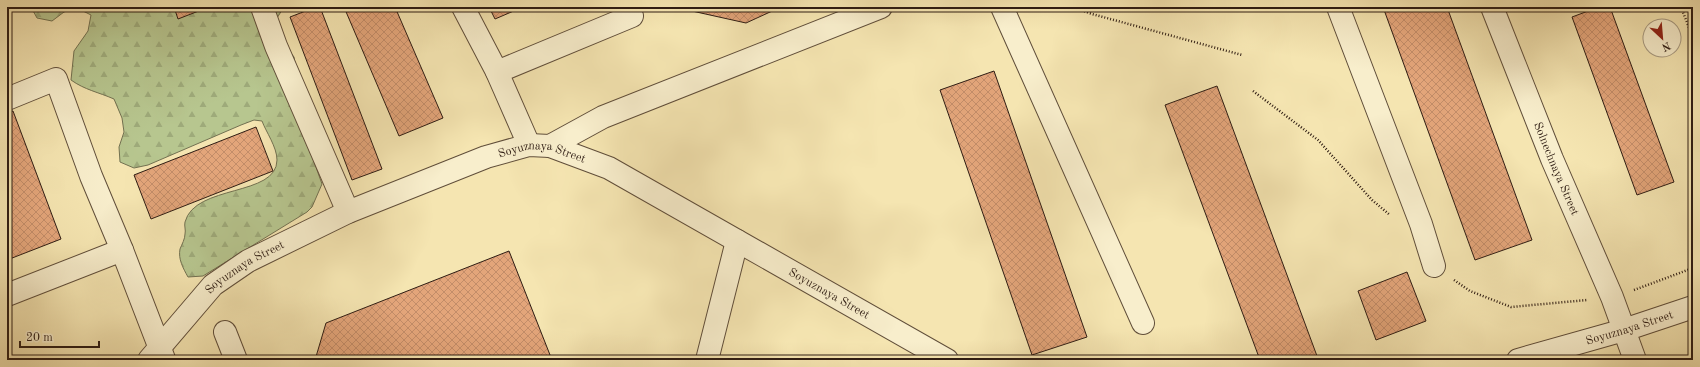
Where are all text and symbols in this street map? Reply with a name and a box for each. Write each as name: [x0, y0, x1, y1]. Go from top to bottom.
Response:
north arrow: [1642, 18, 1682, 58]
text: N: [1659, 39, 1672, 53]
street label: Solnechnaya Street: [1531, 121, 1581, 217]
street label: Soyuznaya Street: [497, 140, 587, 166]
street label: Soyuznaya Street: [203, 239, 286, 296]
street label: Soyuznaya Street: [786, 266, 871, 322]
street label: Soyuznaya Street: [1585, 309, 1675, 348]
scale bar: [20, 323, 99, 349]
text: 20 m: [26, 332, 53, 344]

